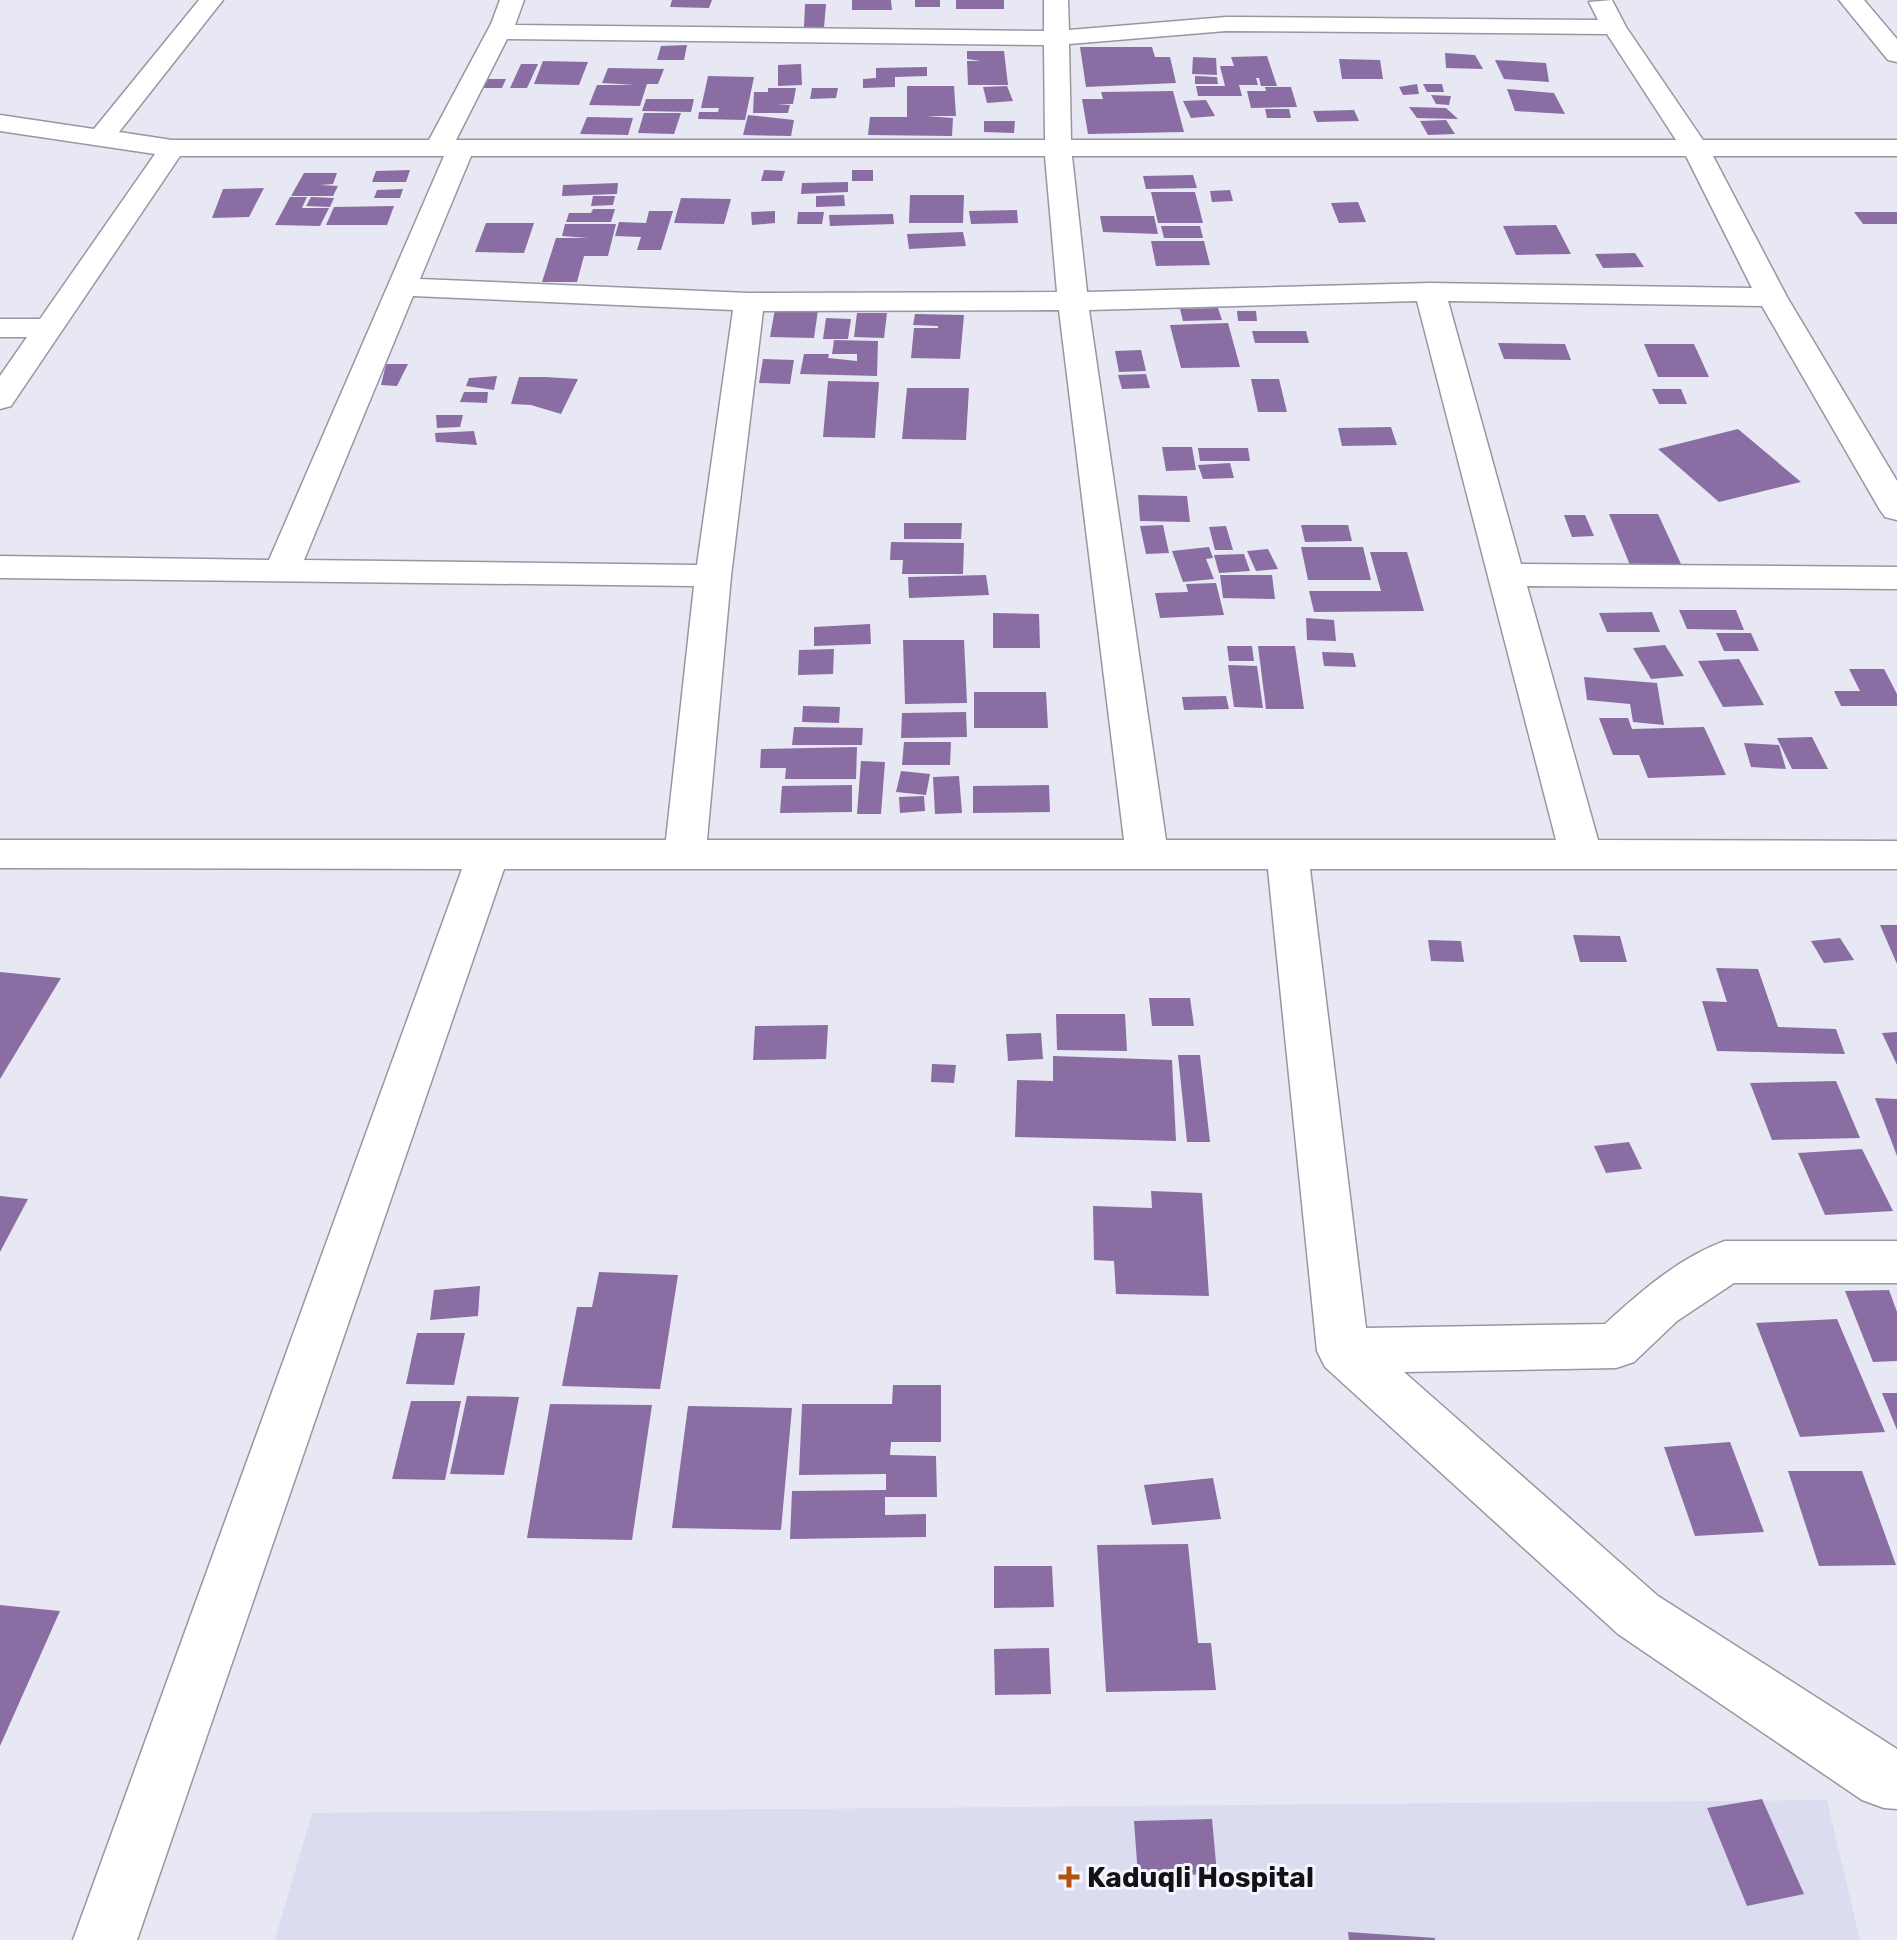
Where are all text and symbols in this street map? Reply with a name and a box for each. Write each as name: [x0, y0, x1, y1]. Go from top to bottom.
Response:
place label: Kaduqli Hospital: [1087, 1861, 1314, 1894]
marker: Kaduqli Hospital: [1058, 1866, 1080, 1888]

